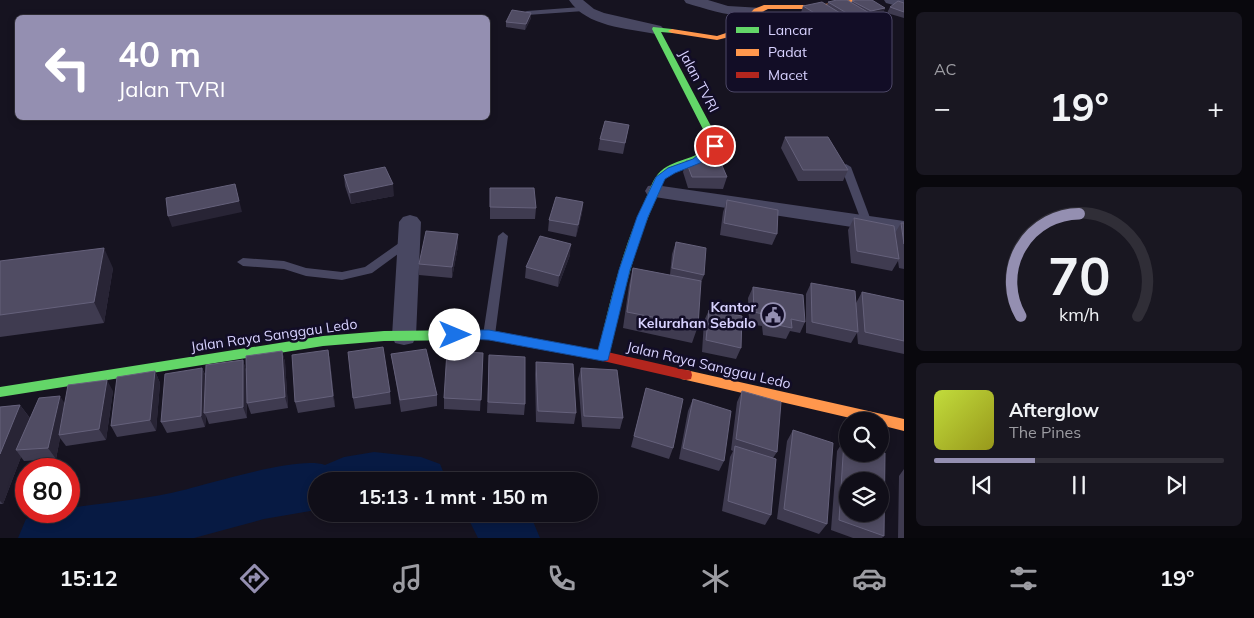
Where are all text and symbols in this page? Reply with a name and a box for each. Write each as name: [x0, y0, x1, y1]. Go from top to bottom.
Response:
legend: [726, 12, 892, 92]
text: Lancar: [768, 21, 814, 39]
text: 40 m: [118, 32, 201, 76]
icon: left: [35, 35, 100, 100]
text: Padat: [768, 43, 807, 61]
street label: Jalan TVRI: [675, 47, 723, 115]
text: AC: [934, 59, 957, 79]
text: Macet: [768, 66, 808, 84]
text: Jalan TVRI: [118, 75, 225, 103]
text: 19°: [1049, 83, 1109, 131]
text: −: [934, 90, 951, 125]
text: +: [1207, 90, 1224, 125]
pin: [694, 125, 736, 167]
icon: arrive: [701, 132, 729, 160]
text: 70: [1048, 243, 1110, 308]
place label: Kantor Kelurahan Sebalo: [638, 298, 756, 332]
public building icon: Kantor Kelurahan Sebalo: [760, 302, 786, 328]
text: km/h: [1059, 303, 1099, 325]
position arrow: [428, 308, 480, 360]
street label: Jalan Raya Sanggau Ledo: [190, 314, 358, 356]
street label: Jalan Raya Sanggau Ledo: [625, 337, 793, 393]
text: Afterglow: [1009, 398, 1099, 422]
map controls: [839, 412, 889, 522]
button: search: [839, 412, 889, 462]
text: The Pines: [1009, 422, 1081, 442]
speed limit sign: 80: [15, 458, 80, 523]
icon: previous: [968, 471, 996, 499]
icon: pause: [1065, 471, 1093, 499]
icon: next: [1162, 471, 1190, 499]
button: layers: [839, 472, 889, 522]
text: 15:13 · 1 mnt · 150 m: [358, 485, 548, 509]
icon: directions: [237, 561, 272, 596]
icon: music: [390, 561, 425, 596]
icon: phone: [544, 561, 579, 596]
icon: climate: [698, 561, 733, 596]
icon: car: [852, 561, 887, 596]
icon: filters: [1006, 561, 1041, 596]
text: 15:12: [59, 564, 118, 592]
text: 19°: [1160, 564, 1194, 592]

